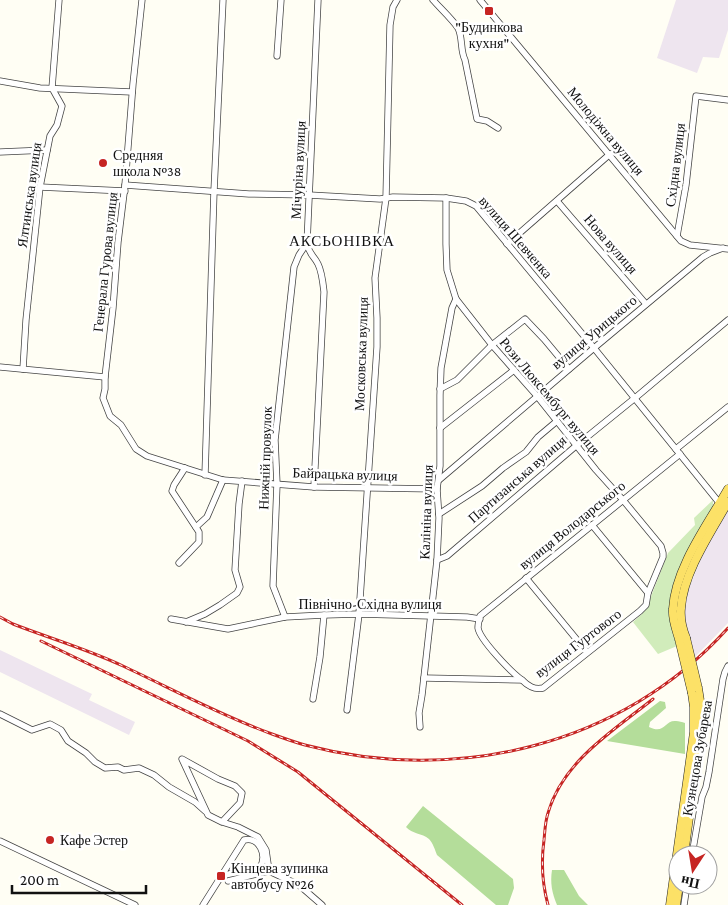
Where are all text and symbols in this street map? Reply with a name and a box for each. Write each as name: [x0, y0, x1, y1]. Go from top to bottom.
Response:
marker: "Будинкова кухня": [483, 5, 495, 17]
place label: "Будинкова кухня": [455, 19, 523, 51]
street label: Молодіжна вулиця: [564, 84, 648, 179]
street label: Мічуріна вулиця: [287, 120, 309, 220]
street label: Східна вулиця: [662, 121, 688, 208]
street label: Ялтинська вулиця: [14, 141, 44, 249]
place label: Средняя школа №38: [113, 147, 181, 179]
marker: Средняя школа №38: [97, 157, 109, 169]
street label: Генерала Гурова вулиця: [90, 191, 120, 333]
street label: вулиця Шевченка: [476, 193, 557, 282]
street label: Нова вулиця: [581, 211, 641, 277]
district label: АКСЬОНІВКА: [289, 233, 395, 249]
street label: вулиця Урицького: [548, 292, 640, 372]
street label: Московська вулиця: [351, 296, 371, 411]
street label: Рози Люксембург вулиця: [496, 334, 604, 458]
street label: Нижній провулок: [255, 406, 275, 510]
street label: Партизанська вулиця: [465, 432, 570, 526]
street label: Байрацька вулиця: [292, 464, 398, 484]
street label: Калініна вулиця: [416, 464, 436, 560]
street label: вулиця Володарського: [516, 477, 628, 573]
street label: Північно-Східна вулиця: [298, 596, 442, 612]
street label: вулиця Гуртового: [532, 605, 624, 681]
street label: Кузнецова Зубарева: [679, 698, 715, 817]
place label: Кафе Эстер: [60, 832, 128, 848]
marker: Кафе Эстер: [44, 834, 56, 846]
north arrow: [668, 845, 718, 895]
place label: Кінцева зупинка автобусу №26: [231, 860, 329, 892]
scale bar: [12, 862, 146, 894]
marker: Кінцева зупинка автобусу №26: [215, 870, 227, 882]
text: 200 m: [20, 872, 59, 888]
text: Пн: [679, 873, 701, 893]

